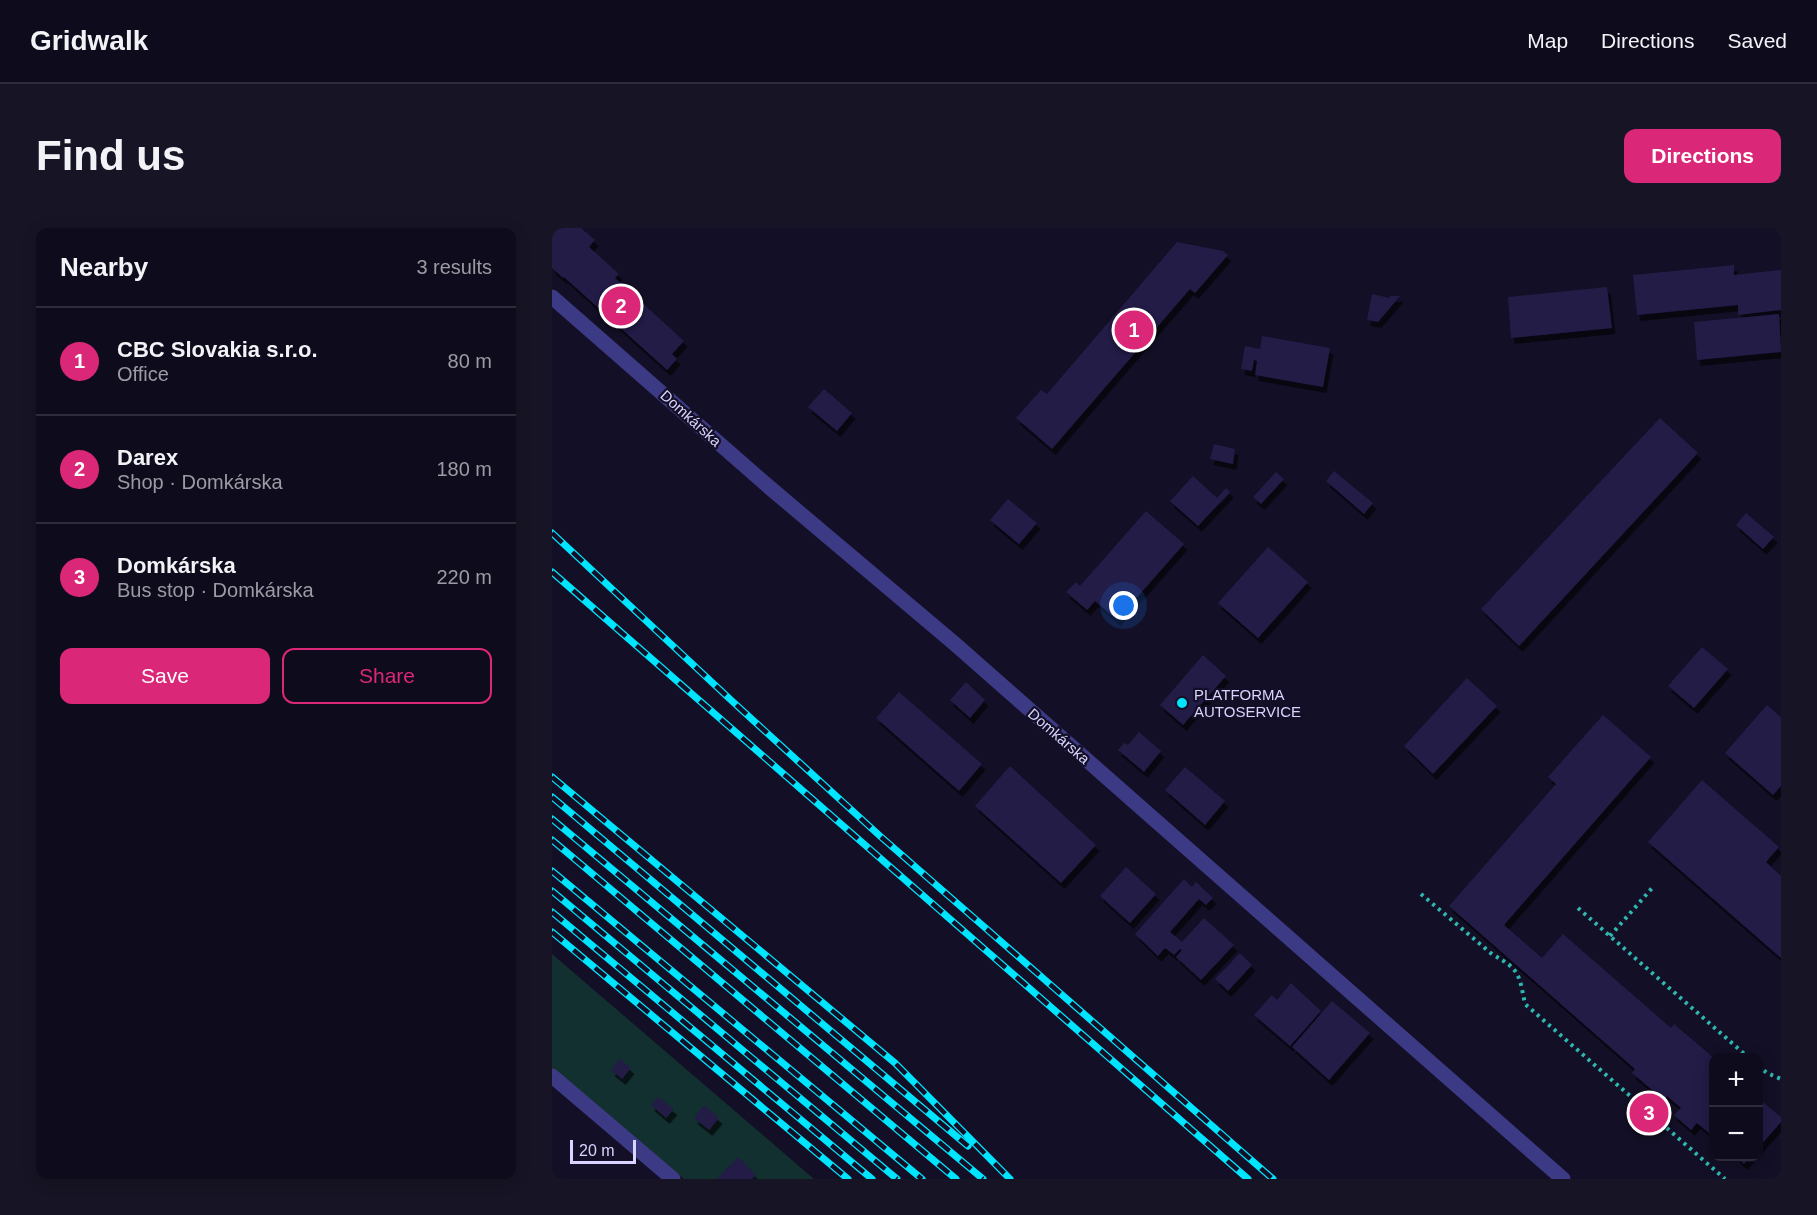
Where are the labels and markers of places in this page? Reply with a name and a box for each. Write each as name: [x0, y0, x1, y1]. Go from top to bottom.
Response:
pin: 2: [602, 284, 640, 328]
pin: 1: [1114, 308, 1154, 352]
place label: PLATFORMA AUTOSERVICE: [1194, 686, 1301, 720]
marker: PLATFORMA AUTOSERVICE: [1175, 696, 1189, 710]
pin: 3: [1630, 1090, 1668, 1136]

